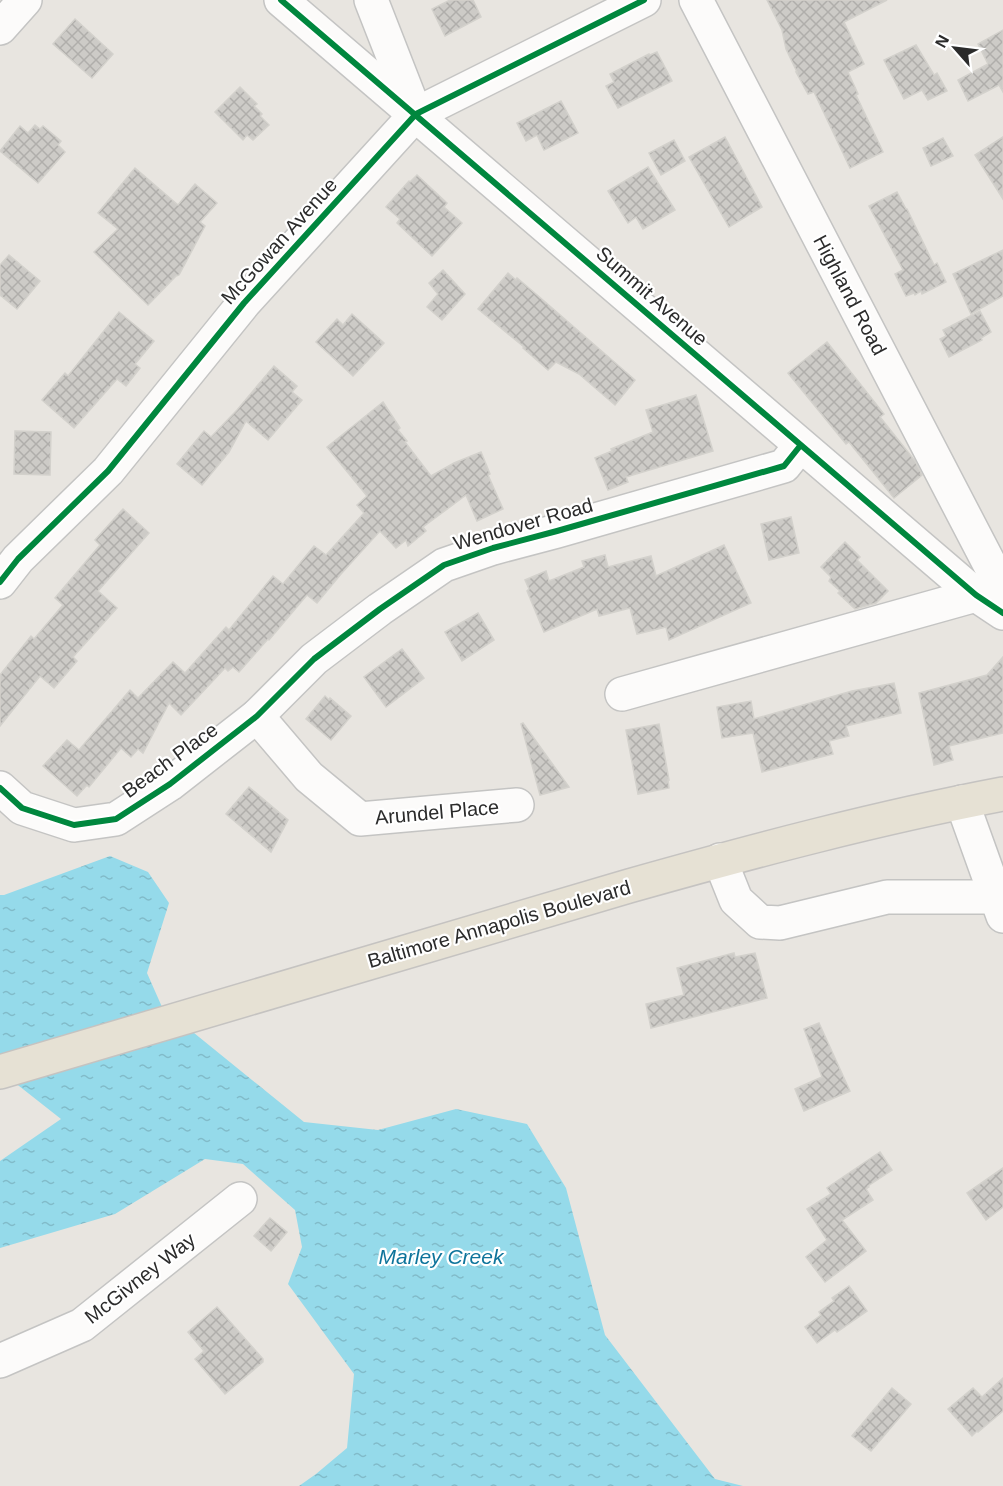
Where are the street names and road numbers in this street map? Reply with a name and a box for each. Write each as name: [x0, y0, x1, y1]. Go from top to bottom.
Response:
street label: McGowan Avenue: [217, 173, 341, 309]
street label: Highland Road: [809, 231, 891, 359]
street label: Summit Avenue: [592, 242, 712, 350]
street label: Wendover Road: [451, 494, 595, 554]
street label: Beach Place: [118, 718, 222, 802]
street label: Arundel Place: [374, 796, 500, 828]
street label: Baltimore Annapolis Boulevard: [365, 876, 633, 972]
street label: McGivney Way: [81, 1228, 199, 1328]

